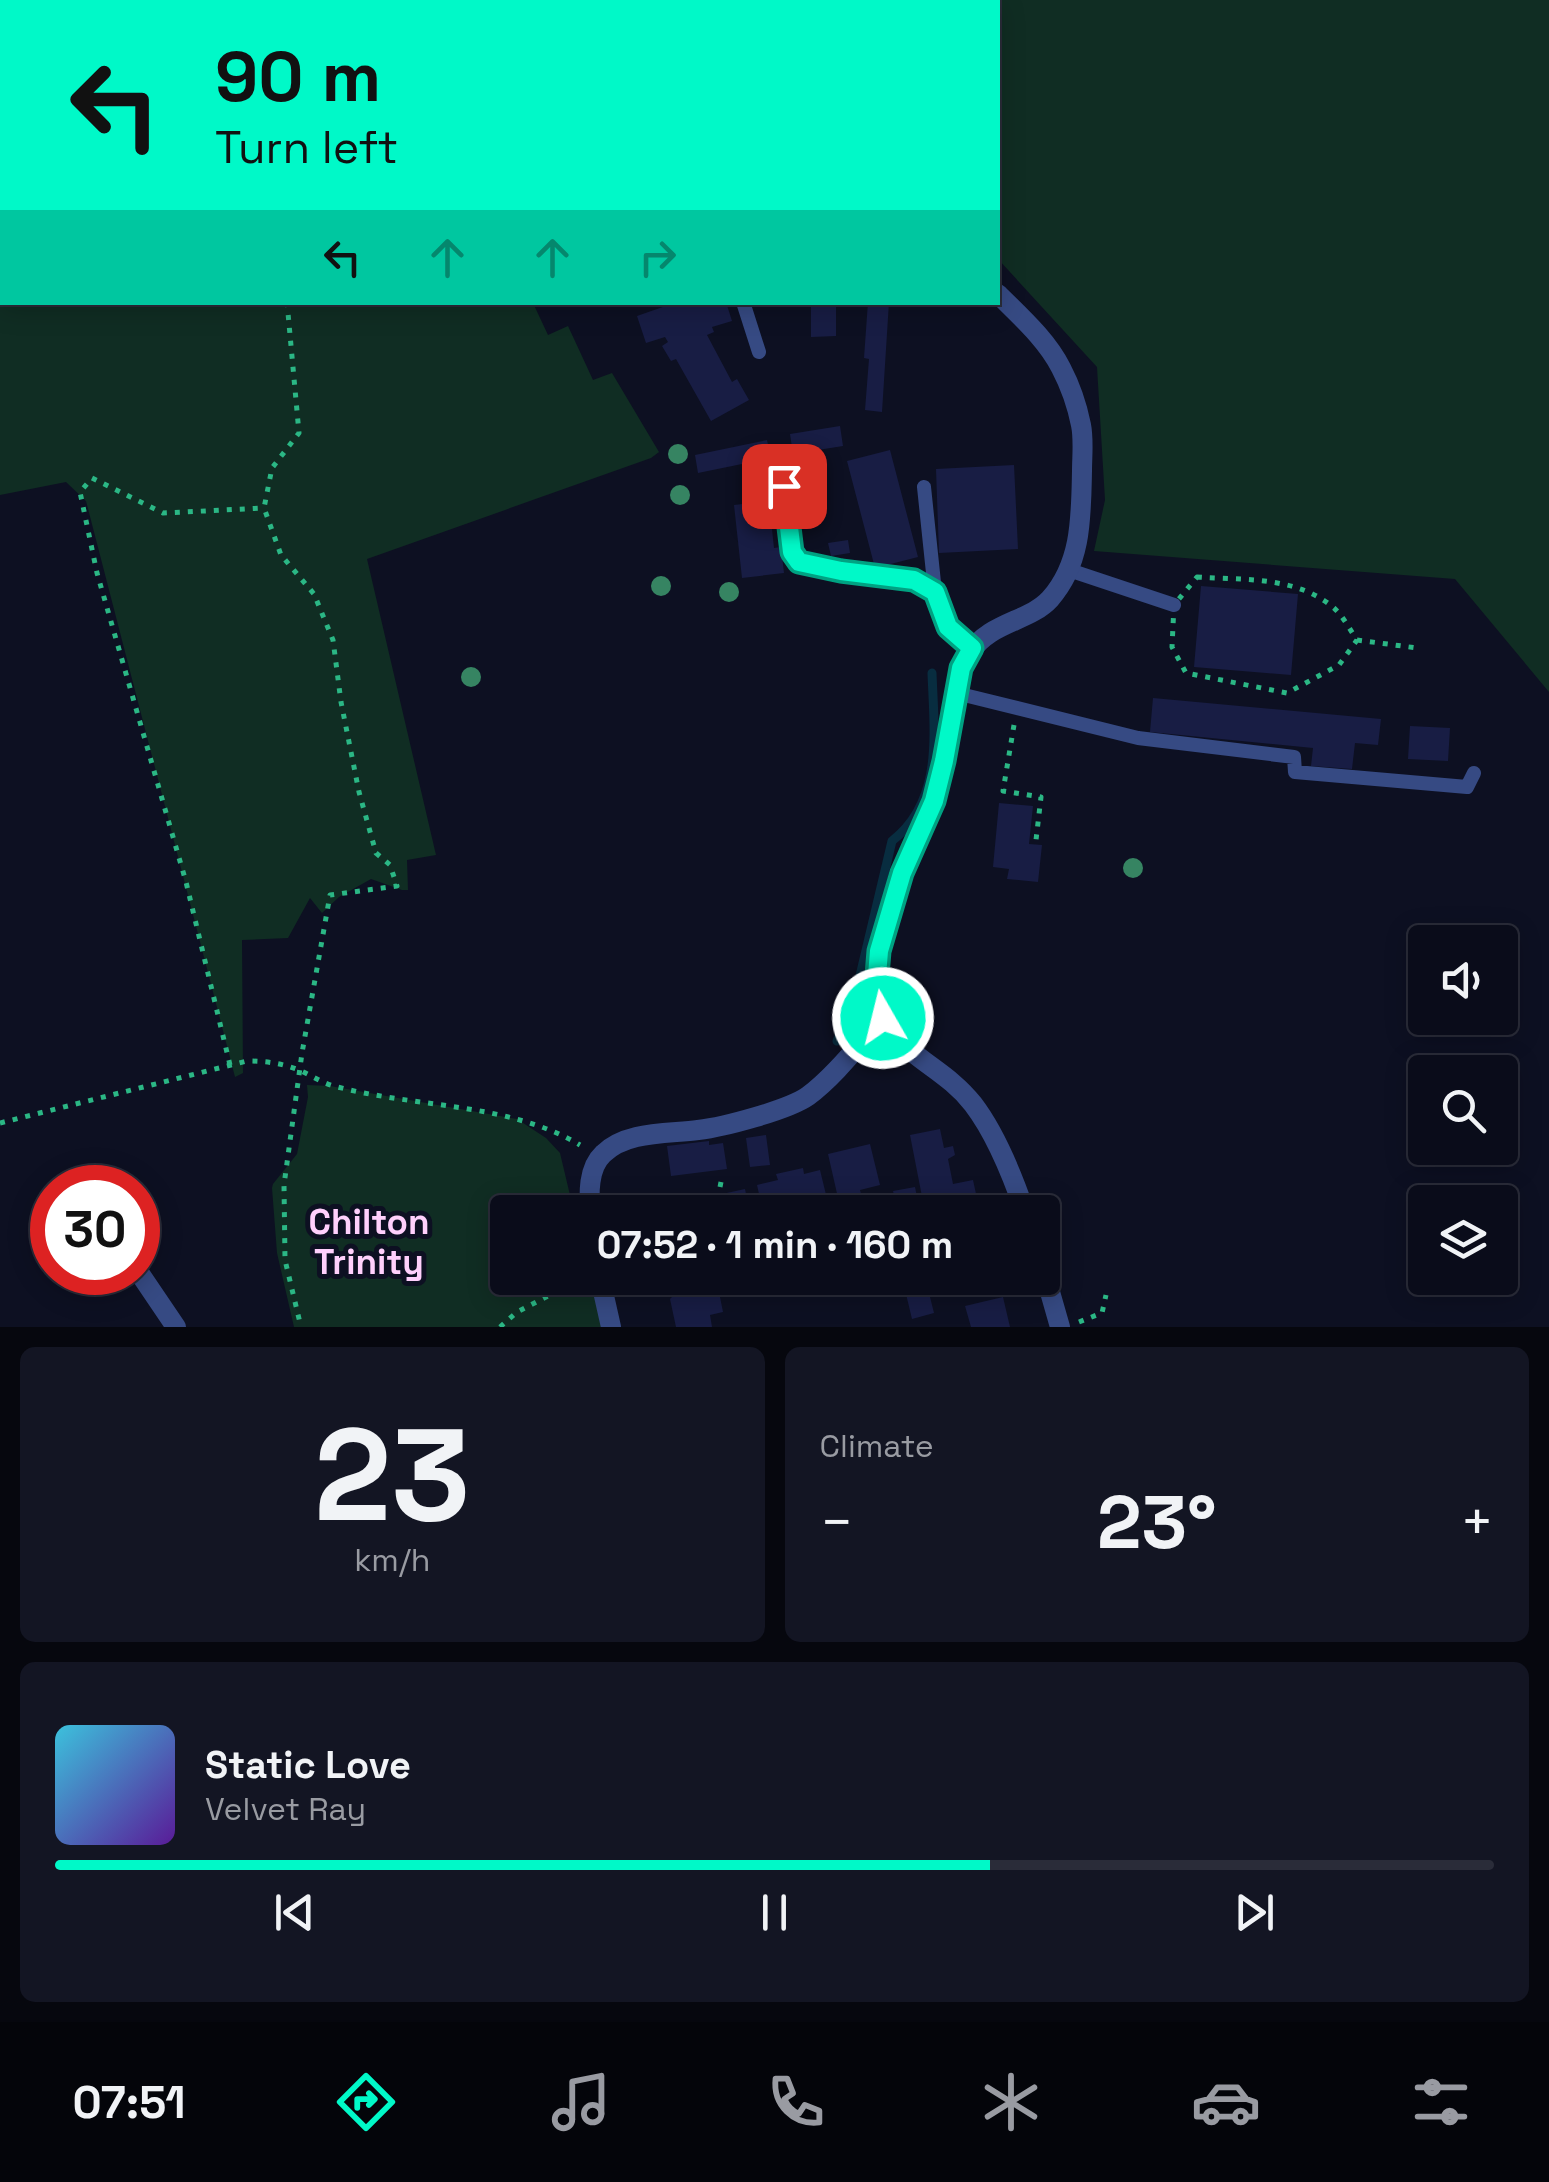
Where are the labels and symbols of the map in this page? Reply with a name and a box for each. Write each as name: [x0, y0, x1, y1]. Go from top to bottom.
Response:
pin: [742, 444, 827, 529]
position arrow: [831, 966, 935, 1070]
speed limit sign: 30: [30, 1165, 160, 1295]
district label: Chilton Trinity: [308, 1200, 430, 1284]

